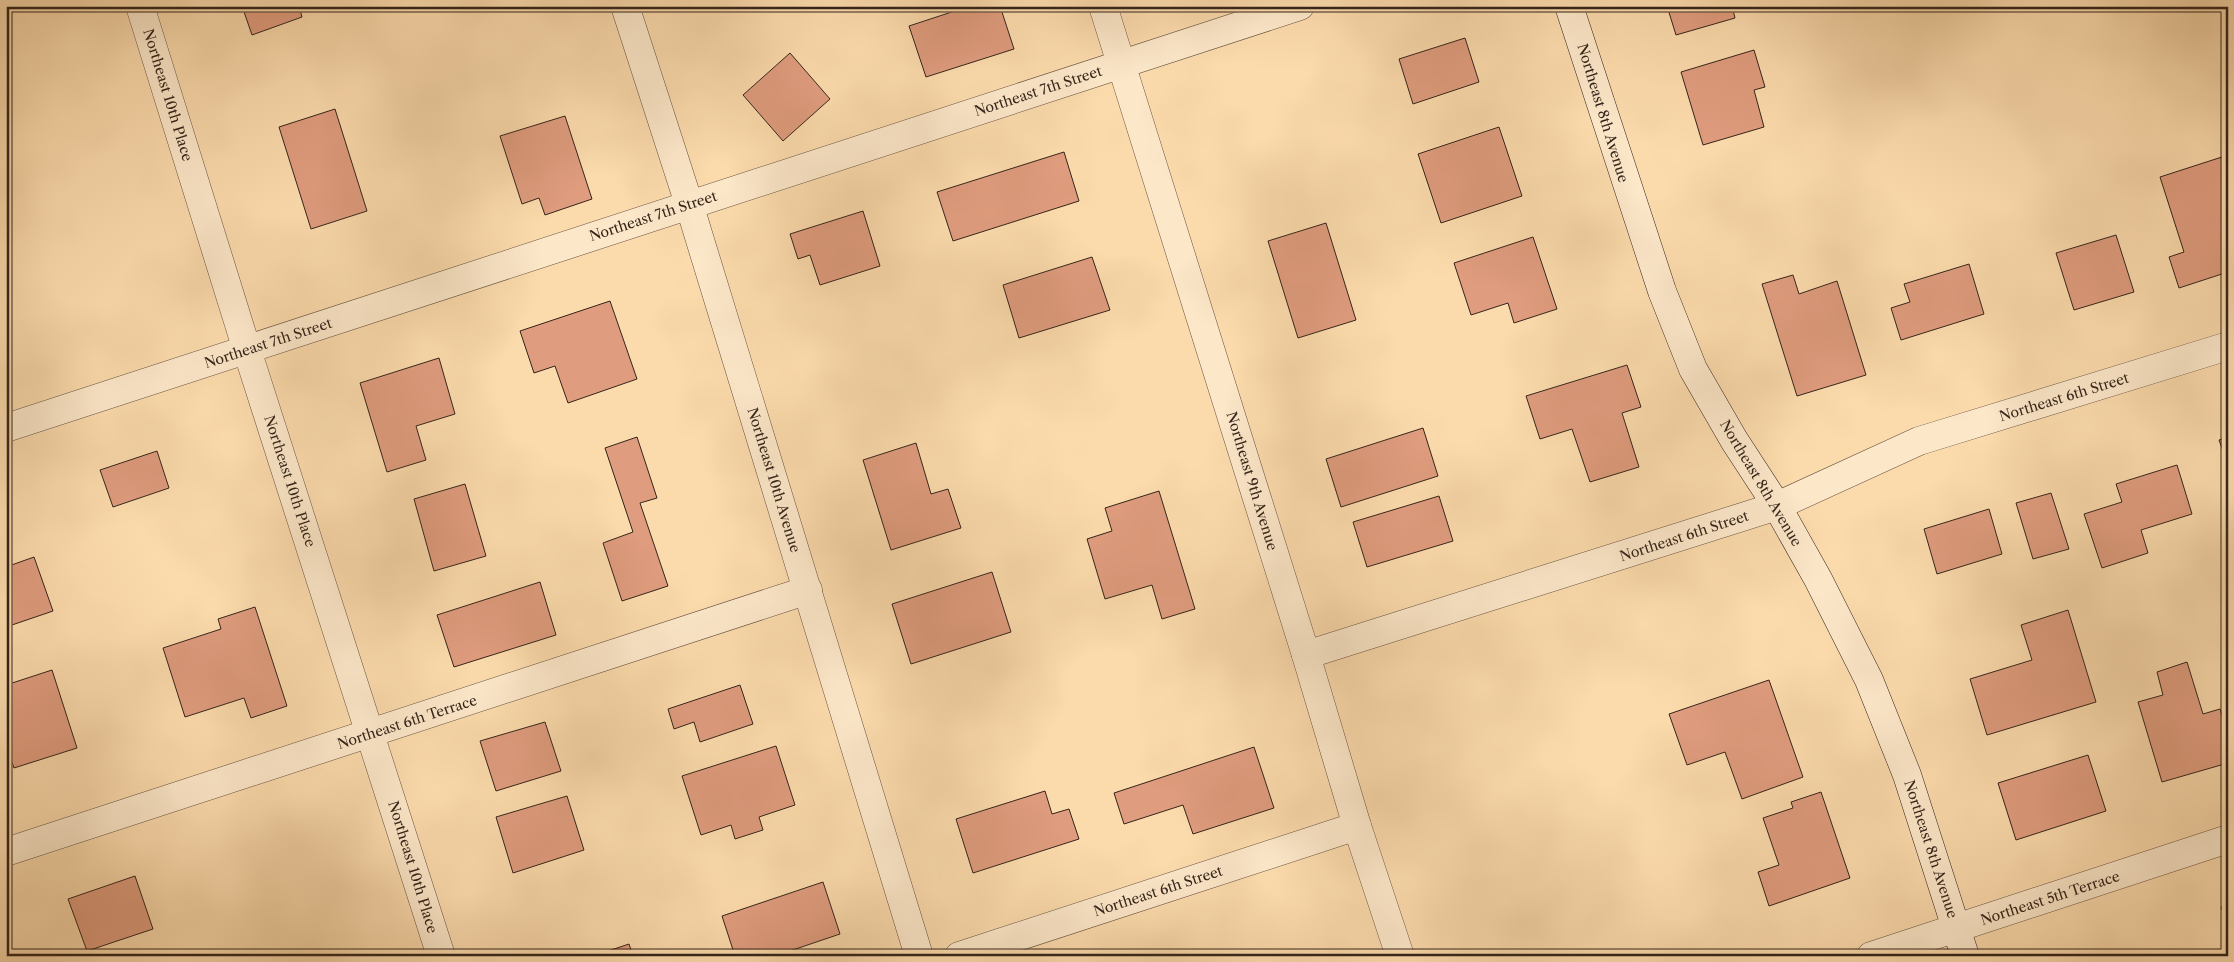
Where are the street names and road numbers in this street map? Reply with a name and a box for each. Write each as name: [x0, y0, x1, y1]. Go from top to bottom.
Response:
street label: Northeast 10th Place: [139, 27, 197, 164]
street label: Northeast 8th Avenue: [1573, 41, 1633, 185]
street label: Northeast 7th Street: [972, 62, 1104, 120]
street label: Northeast 7th Street: [587, 187, 719, 245]
street label: Northeast 7th Street: [202, 314, 334, 372]
street label: Northeast 6th Street: [1997, 369, 2131, 425]
street label: Northeast 10th Avenue: [743, 405, 805, 555]
street label: Northeast 9th Avenue: [1222, 409, 1282, 553]
street label: Northeast 10th Place: [260, 413, 320, 549]
street label: Northeast 8th Avenue: [1716, 417, 1806, 550]
street label: Northeast 6th Street: [1617, 507, 1751, 565]
street label: Northeast 6th Terrace: [335, 691, 479, 753]
street label: Northeast 8th Avenue: [1900, 778, 1962, 921]
street label: Northeast 10th Place: [384, 799, 442, 936]
street label: Northeast 6th Street: [1091, 862, 1225, 920]
street label: Northeast 5th Terrace: [1978, 867, 2122, 929]

